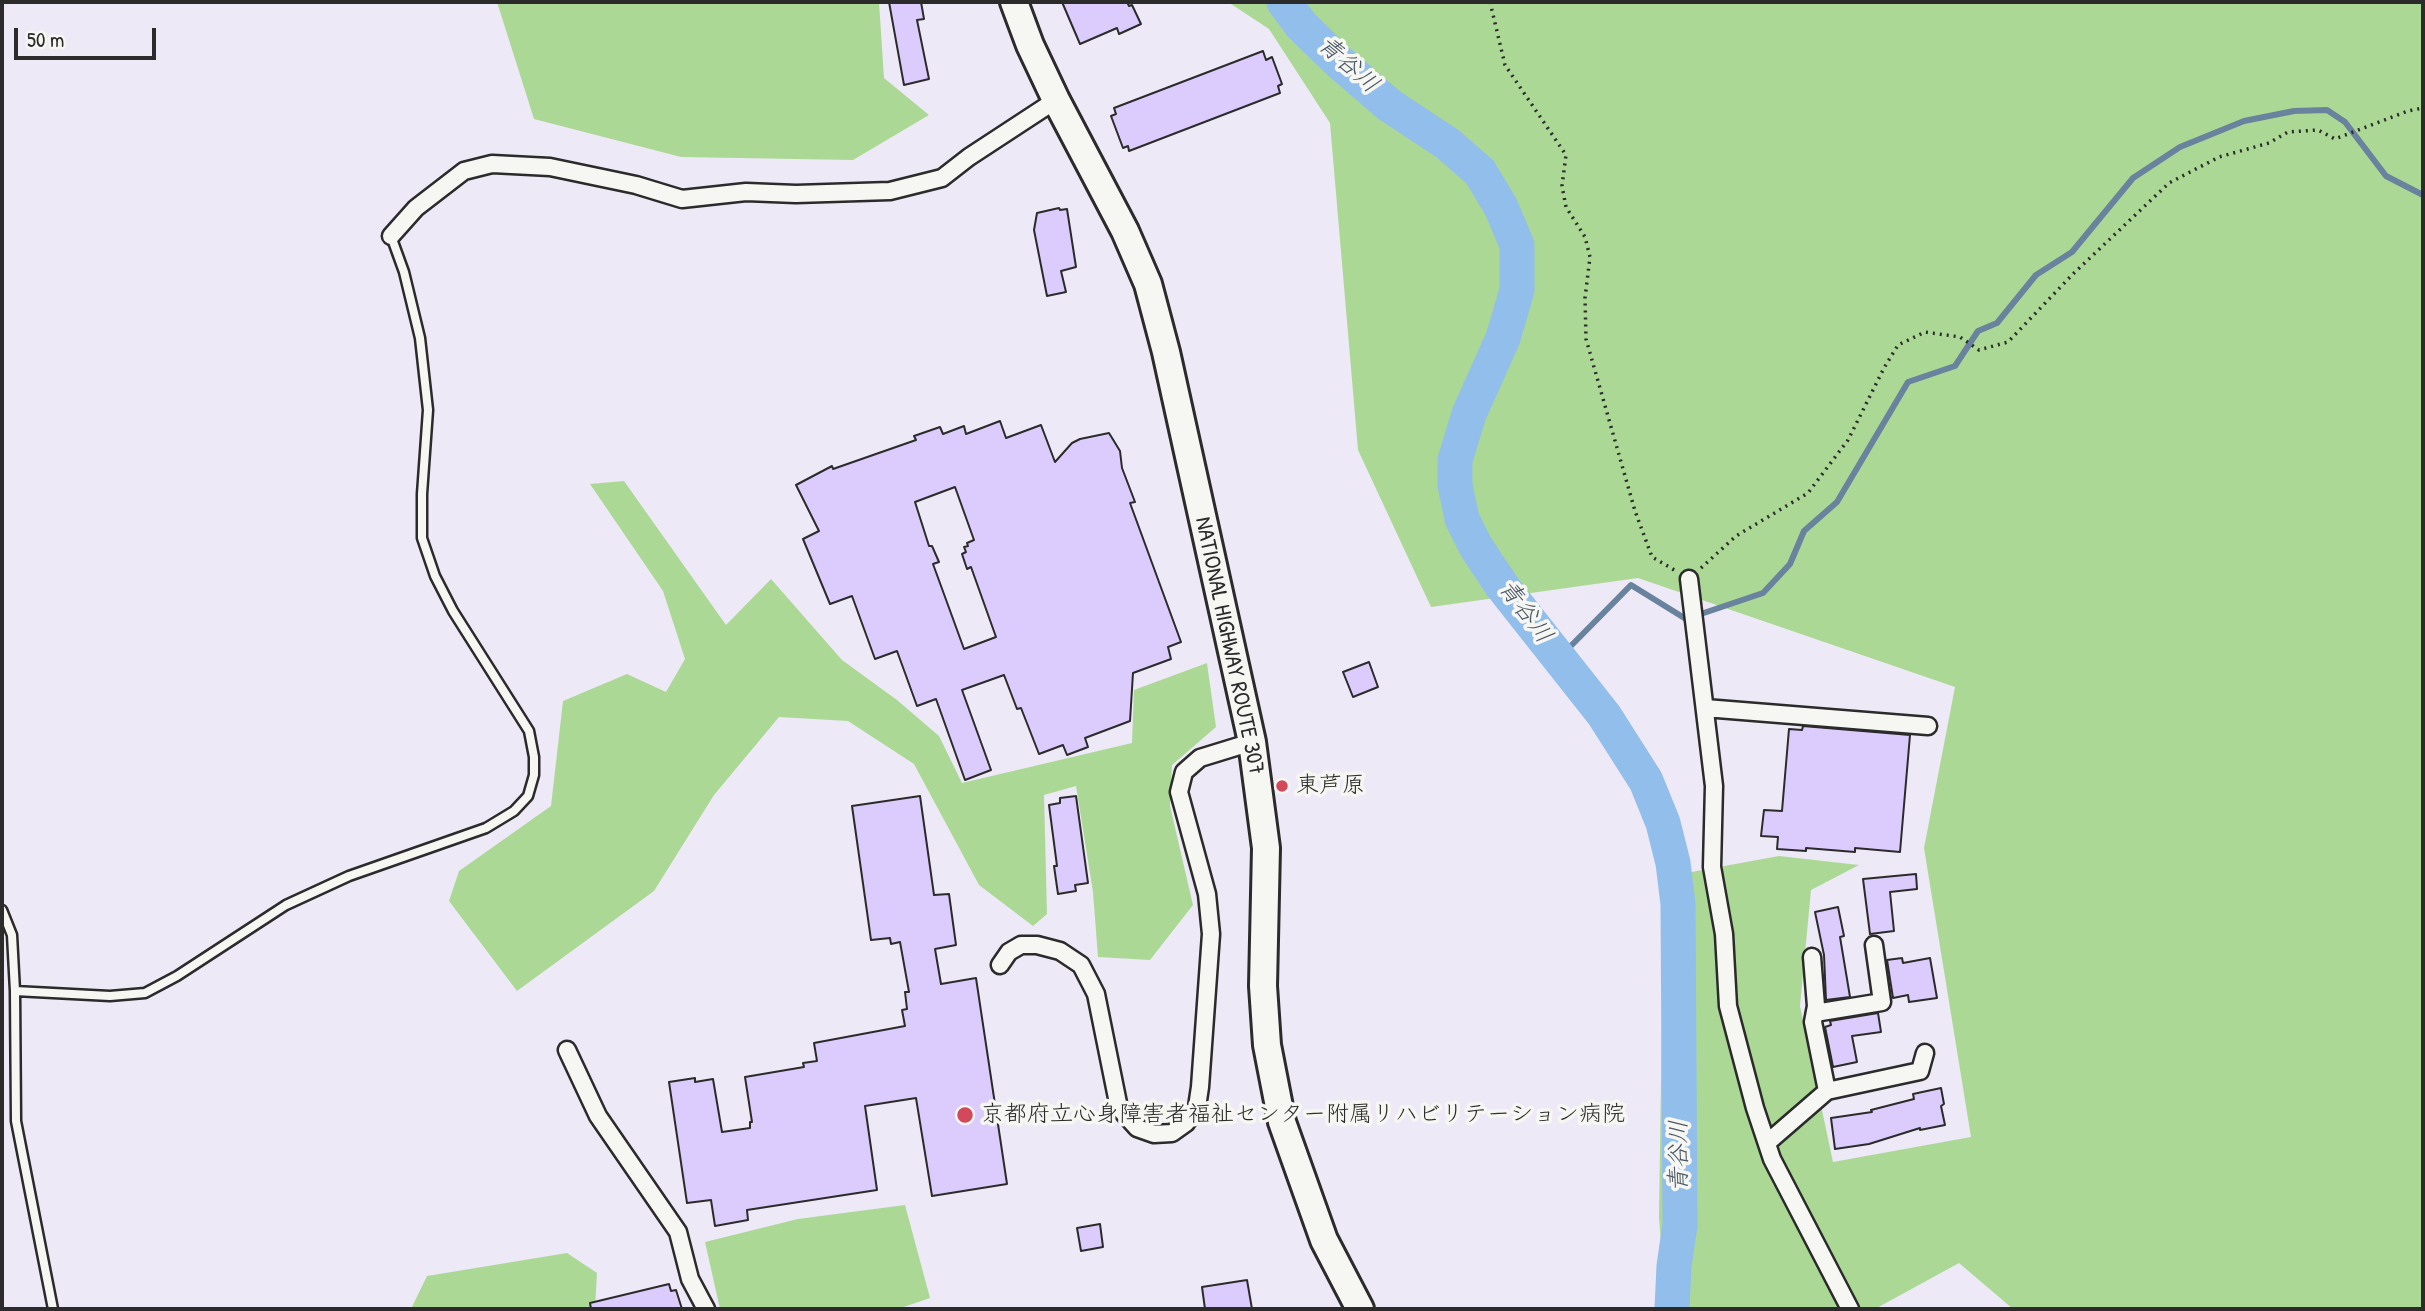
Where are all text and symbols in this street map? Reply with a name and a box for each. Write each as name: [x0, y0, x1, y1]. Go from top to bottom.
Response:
scale bar: [18, 14, 159, 58]
text: 50 m: [27, 25, 64, 54]
water label: 青谷川: [1312, 30, 1384, 100]
street label: NATIONAL HIGHWAY ROUTE 307: [1188, 515, 1270, 777]
water label: 青谷川: [1492, 575, 1558, 649]
place label: 東芦原: [1296, 772, 1365, 800]
marker: 東芦原: [1274, 778, 1290, 794]
place label: 京都府立心身障害者福祉センター附属リハビリテーション病院: [981, 1101, 1625, 1129]
marker: 京都府立心身障害者福祉センター附属リハビリテーション病院: [955, 1105, 975, 1125]
water label: 青谷川: [1666, 1120, 1694, 1192]

